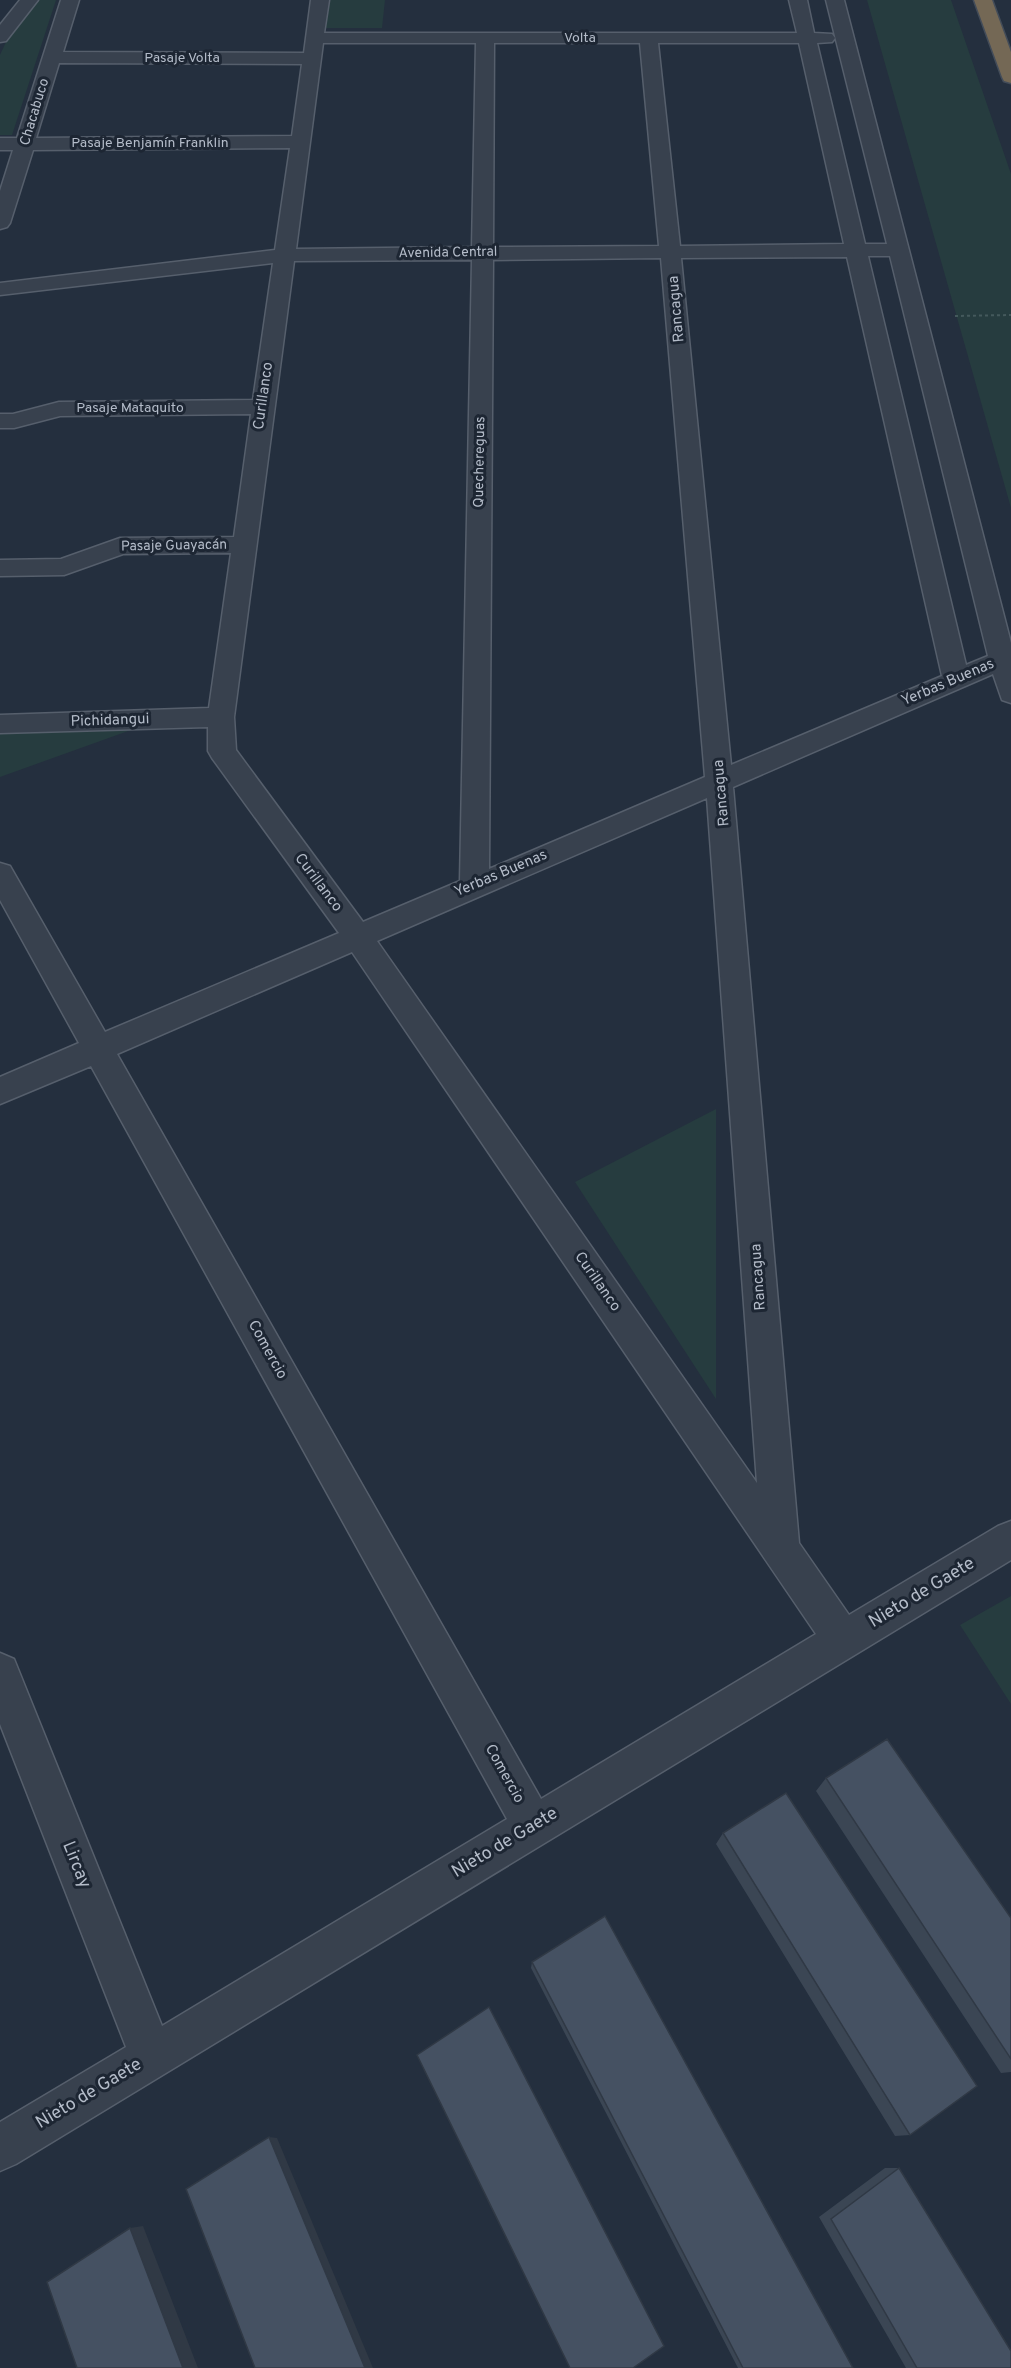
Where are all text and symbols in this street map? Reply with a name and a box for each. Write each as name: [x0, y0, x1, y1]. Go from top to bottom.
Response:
street label: Volta: [564, 30, 596, 47]
street label: Pasaje Volta: [144, 50, 220, 67]
street label: Chacabuco: [17, 76, 53, 148]
street label: Pasaje Benjamín Franklin: [71, 135, 229, 152]
street label: Avenida Central: [398, 244, 498, 262]
street label: Rancagua: [665, 275, 689, 343]
street label: Curillanco: [250, 361, 278, 431]
street label: Pasaje Mataquito: [76, 400, 184, 417]
street label: Quechereguas: [471, 416, 489, 508]
street label: Pasaje Guayacán: [121, 537, 227, 555]
street label: Yerbas Buenas: [899, 655, 997, 711]
street label: Pichidangui: [70, 710, 150, 732]
street label: Rancagua: [710, 759, 734, 827]
street label: Yerbas Buenas: [452, 846, 550, 902]
street label: Curillanco: [290, 850, 346, 916]
street label: Rancagua: [747, 1243, 771, 1311]
street label: Curillanco: [570, 1249, 624, 1315]
street label: Comercio: [243, 1317, 291, 1383]
street label: Nieto de Gaete: [865, 1552, 979, 1634]
street label: Comercio: [480, 1741, 528, 1807]
street label: Nieto de Gaete: [448, 1802, 562, 1884]
street label: Lircay: [56, 1838, 96, 1892]
street label: Nieto de Gaete: [32, 2053, 146, 2135]

